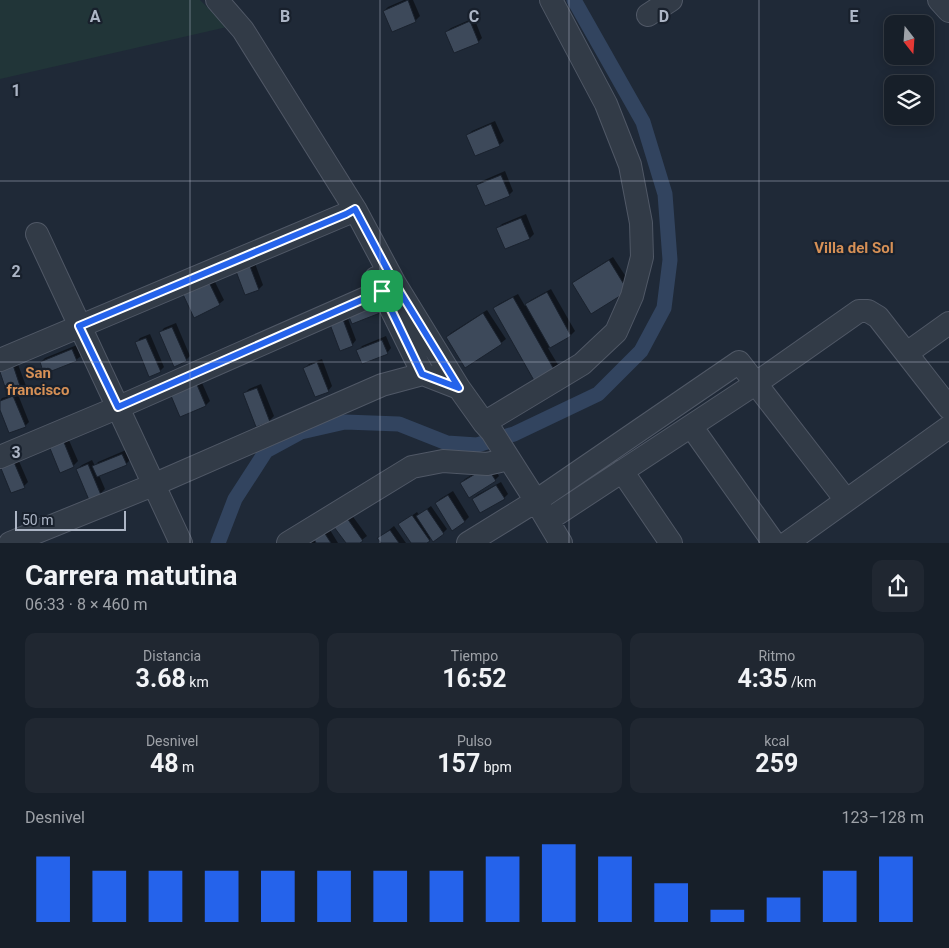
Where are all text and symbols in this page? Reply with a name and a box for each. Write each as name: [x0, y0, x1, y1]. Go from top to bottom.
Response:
text: A: [90, 7, 101, 26]
text: B: [280, 7, 290, 26]
text: C: [469, 7, 479, 26]
text: D: [659, 7, 669, 26]
text: E: [850, 7, 859, 26]
north arrow: [884, 15, 934, 65]
map controls: [884, 15, 934, 125]
button: layers: [884, 75, 934, 125]
text: 1: [11, 81, 21, 100]
district label: Villa del Sol: [814, 239, 894, 257]
text: 2: [11, 262, 21, 281]
pin: [361, 270, 403, 312]
icon: arrive: [368, 277, 396, 305]
district label: San francisco: [7, 364, 69, 399]
text: 3: [11, 443, 21, 462]
scale bar: [15, 508, 126, 531]
text: 50 m: [22, 512, 54, 528]
text: Carrera matutina: [25, 559, 237, 592]
button: share: [872, 560, 924, 612]
text: 06:33 · 8 × 460 m: [25, 595, 147, 614]
text: Distancia: [143, 648, 201, 664]
text: Tiempo: [451, 648, 498, 664]
text: Ritmo: [758, 648, 795, 664]
text: 3.68: [136, 664, 186, 693]
text: 16:52: [442, 664, 507, 693]
text: 4:35: [737, 664, 788, 693]
text: km: [186, 674, 209, 690]
text: /km: [788, 674, 816, 690]
text: Desnivel: [146, 733, 198, 749]
text: Pulso: [457, 733, 492, 749]
text: kcal: [764, 733, 789, 749]
text: 48: [150, 749, 179, 778]
text: 157: [437, 749, 480, 778]
text: 259: [755, 749, 798, 778]
text: m: [179, 759, 194, 775]
text: bpm: [480, 759, 512, 775]
text: Desnivel: [25, 808, 85, 827]
text: 123–128 m: [842, 808, 924, 827]

